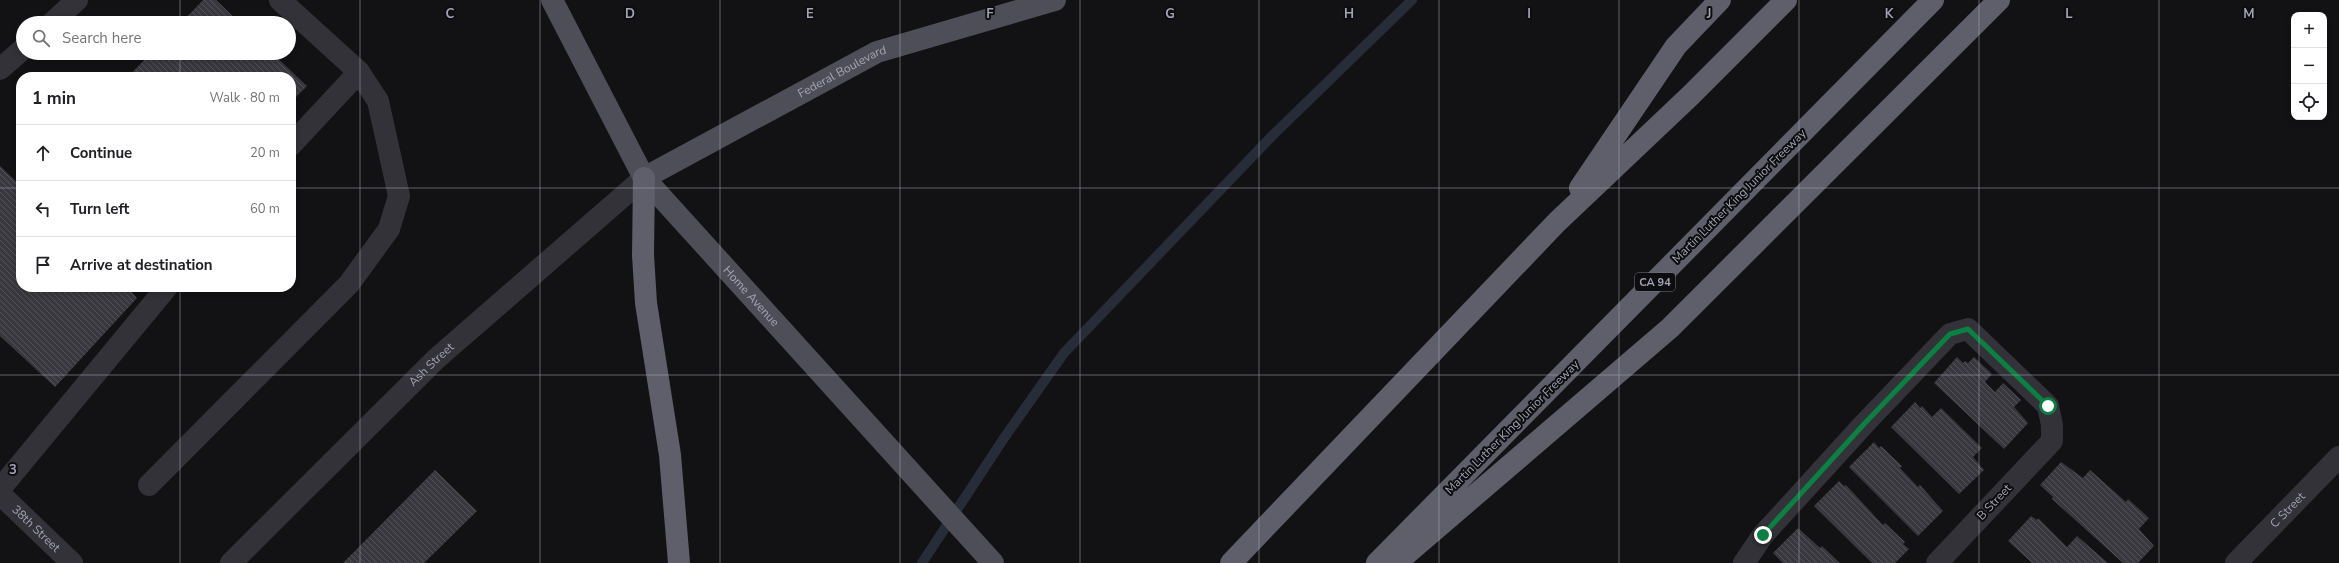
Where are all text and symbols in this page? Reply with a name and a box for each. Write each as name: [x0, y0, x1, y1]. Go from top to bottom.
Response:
text: C: [446, 5, 455, 23]
text: D: [625, 5, 635, 23]
text: E: [806, 5, 814, 23]
text: F: [986, 5, 994, 23]
text: G: [1165, 5, 1175, 23]
text: H: [1344, 5, 1354, 23]
text: I: [1527, 5, 1531, 23]
text: J: [1706, 5, 1711, 23]
text: K: [1885, 5, 1894, 23]
text: L: [2065, 5, 2073, 23]
text: M: [2243, 5, 2255, 23]
map controls: [2291, 12, 2327, 120]
button: +: [2291, 12, 2327, 48]
search box: [16, 16, 296, 60]
icon: search: [30, 27, 52, 49]
text: Search here: [62, 28, 142, 48]
street label: Federal Boulevard: [795, 42, 888, 101]
button: −: [2291, 48, 2327, 84]
button: locate: [2291, 84, 2327, 120]
text: 1 min: [32, 87, 76, 110]
text: Walk · 80 m: [209, 89, 280, 107]
street label: Martin Luther King Junior Freeway: [1669, 125, 1810, 266]
icon: ahead: [32, 142, 54, 164]
text: Continue: [70, 143, 132, 163]
text: 20 m: [250, 144, 280, 162]
icon: left: [32, 198, 54, 220]
text: Turn left: [70, 199, 129, 219]
text: 60 m: [250, 200, 280, 218]
icon: arrive: [32, 254, 54, 276]
text: Arrive at destination: [70, 255, 213, 275]
street label: Home Avenue: [720, 263, 783, 330]
road number: CA 94: [1635, 273, 1675, 291]
street label: Ash Street: [405, 338, 458, 390]
street label: Martin Luther King Junior Freeway: [1442, 356, 1583, 497]
route start: [2039, 397, 2057, 415]
text: 3: [9, 461, 17, 479]
street label: B Street: [1973, 480, 2015, 524]
street label: C Street: [2267, 488, 2309, 531]
street label: 38th Street: [8, 502, 64, 556]
route end: [1754, 526, 1772, 544]

